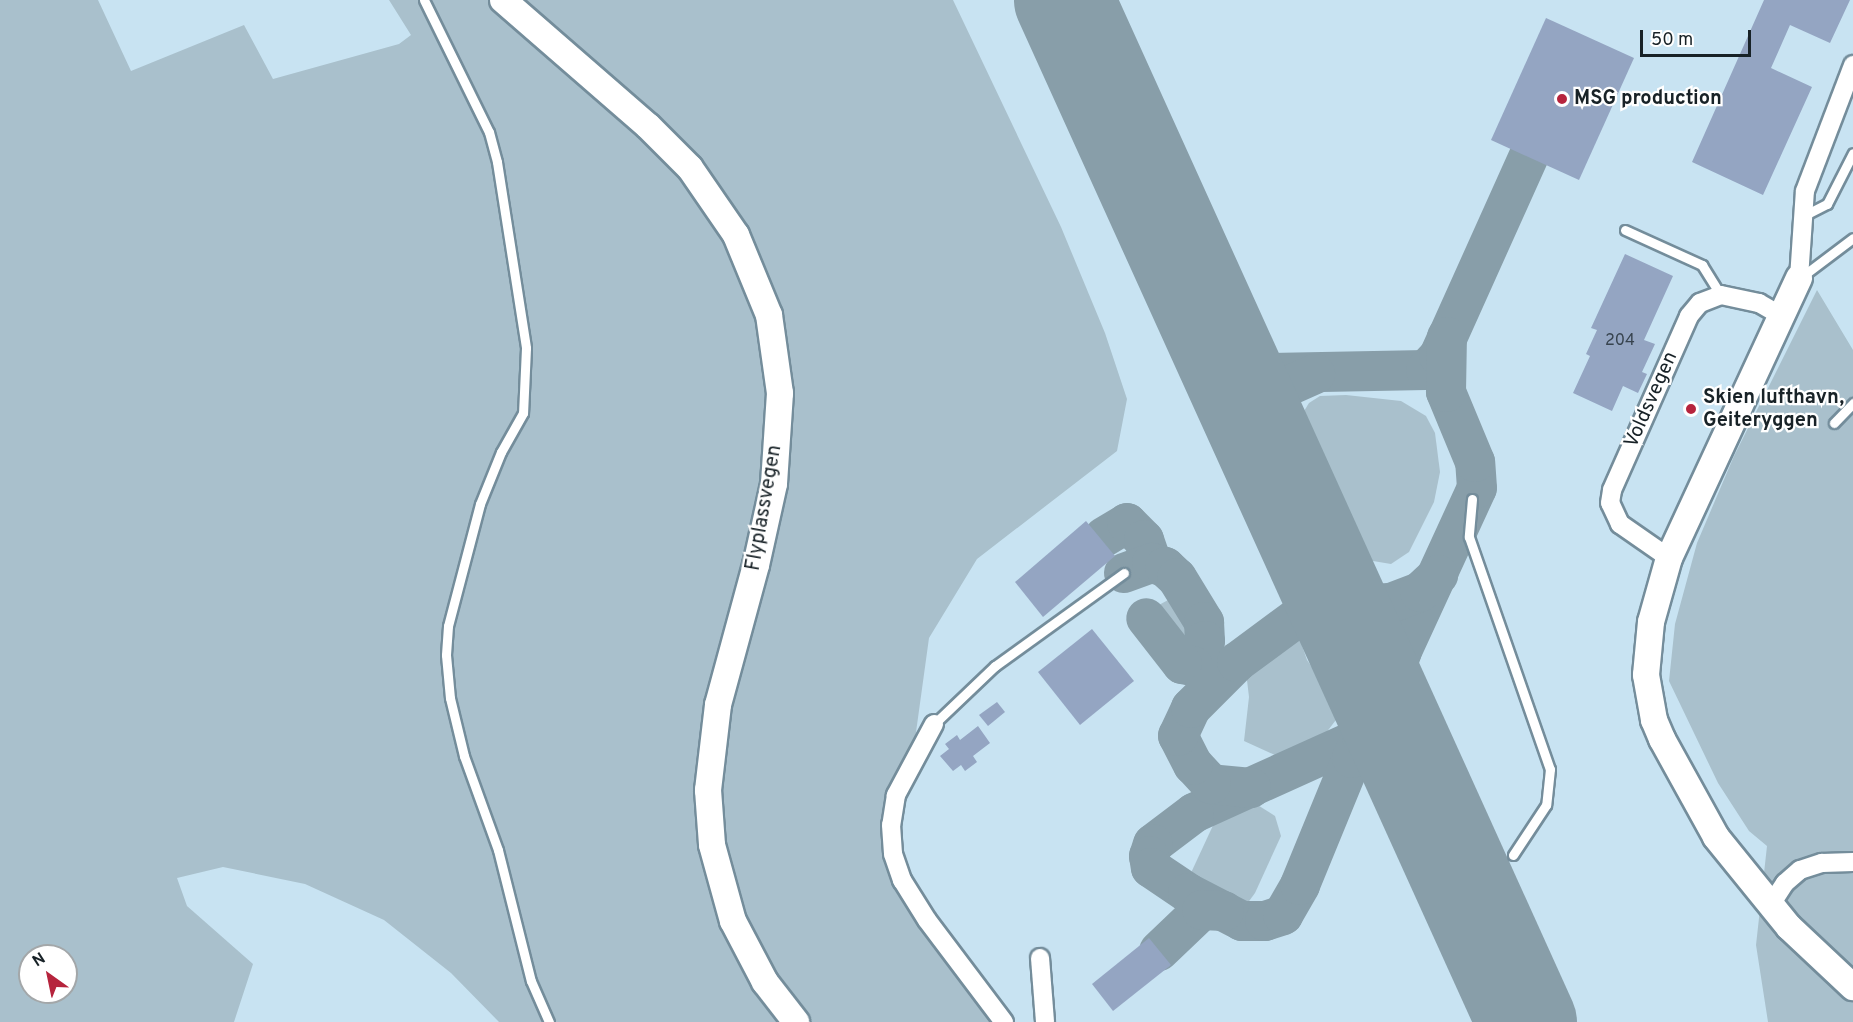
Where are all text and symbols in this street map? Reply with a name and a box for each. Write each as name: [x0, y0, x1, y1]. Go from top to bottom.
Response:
scale bar: [1643, 18, 1754, 56]
text: 50 m: [1651, 29, 1693, 52]
place label: MSG production: [1574, 87, 1722, 111]
marker: MSG production: [1555, 92, 1569, 106]
house number: 204: [1605, 331, 1635, 351]
street label: Voldsvegen: [1620, 348, 1684, 452]
place label: Skien lufthavn, Geiteryggen: [1703, 386, 1844, 433]
marker: Skien lufthavn, Geiteryggen: [1684, 402, 1698, 416]
street label: Flyplassvegen: [742, 443, 788, 573]
north arrow: [18, 944, 78, 1004]
text: N: [29, 949, 50, 972]

